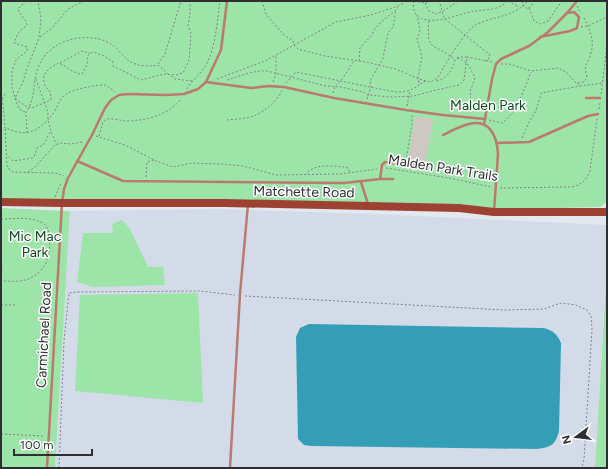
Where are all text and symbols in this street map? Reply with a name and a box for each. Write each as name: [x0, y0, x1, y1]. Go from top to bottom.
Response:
park label: Malden Park: [450, 97, 526, 114]
street label: Malden Park Trails: [387, 151, 499, 185]
street label: Matchette Road: [253, 183, 355, 201]
park label: Mic Mac Park: [9, 228, 62, 261]
street label: Carmichael Road: [33, 282, 55, 388]
north arrow: [556, 417, 596, 457]
scale bar: [14, 431, 92, 457]
text: N: [559, 434, 574, 445]
text: 100 m: [20, 438, 54, 452]

